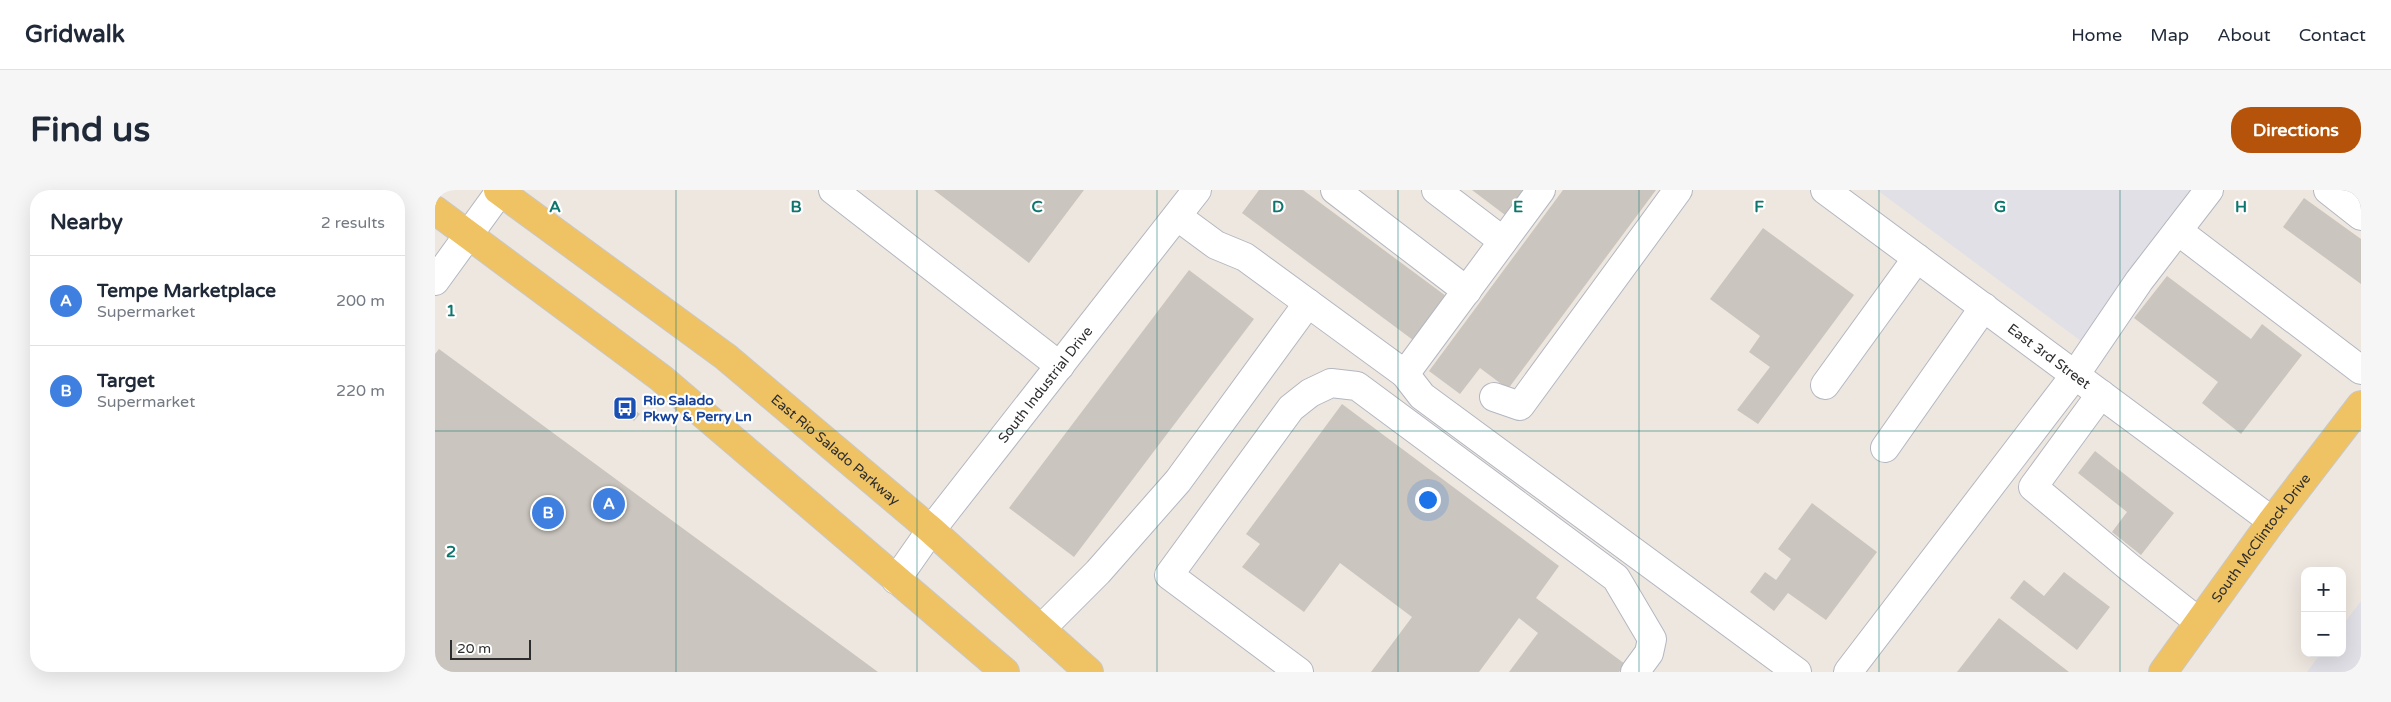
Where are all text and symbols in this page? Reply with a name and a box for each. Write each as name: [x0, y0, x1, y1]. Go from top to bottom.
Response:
text: Gridwalk: [25, 20, 125, 49]
text: Home: [2071, 24, 2122, 46]
text: Map: [2150, 24, 2189, 46]
text: About: [2217, 24, 2271, 46]
text: Contact: [2299, 24, 2366, 46]
button: Directions: [2231, 107, 2361, 153]
text: Find us: [30, 109, 150, 151]
text: A: [549, 197, 561, 217]
text: B: [790, 197, 802, 217]
text: C: [1031, 197, 1043, 217]
text: D: [1272, 197, 1284, 217]
text: E: [1513, 197, 1523, 217]
text: F: [1754, 197, 1764, 217]
text: G: [1994, 197, 2006, 217]
text: H: [2235, 197, 2247, 217]
text: Nearby: [50, 210, 123, 235]
text: 2 results: [321, 213, 385, 233]
text: Tempe Marketplace: [97, 280, 276, 302]
text: A: [60, 291, 72, 311]
text: 200 m: [336, 291, 385, 311]
text: 1: [446, 301, 456, 321]
text: Supermarket: [97, 302, 195, 322]
street label: East 3rd Street: [2004, 320, 2094, 393]
street label: South Industrial Drive: [994, 323, 1096, 446]
text: Target: [97, 370, 155, 392]
text: B: [60, 381, 72, 401]
text: 220 m: [336, 381, 385, 401]
street label: East Rio Salado Parkway: [767, 391, 903, 509]
text: Supermarket: [97, 392, 195, 412]
place label: Rio Salado Pkwy & Perry Ln: [643, 392, 752, 425]
bus stop icon: Rio Salado Pkwy & Perry Ln: [612, 395, 638, 421]
street label: South McClintock Drive: [2208, 470, 2314, 606]
pin: A: [593, 485, 625, 523]
your location: [1415, 487, 1441, 513]
pin: B: [532, 494, 564, 532]
text: 2: [446, 542, 456, 562]
map controls: [2301, 567, 2346, 657]
button: +: [2301, 567, 2346, 612]
button: −: [2301, 612, 2346, 657]
scale bar: [450, 637, 531, 660]
text: 20 m: [457, 640, 491, 657]

